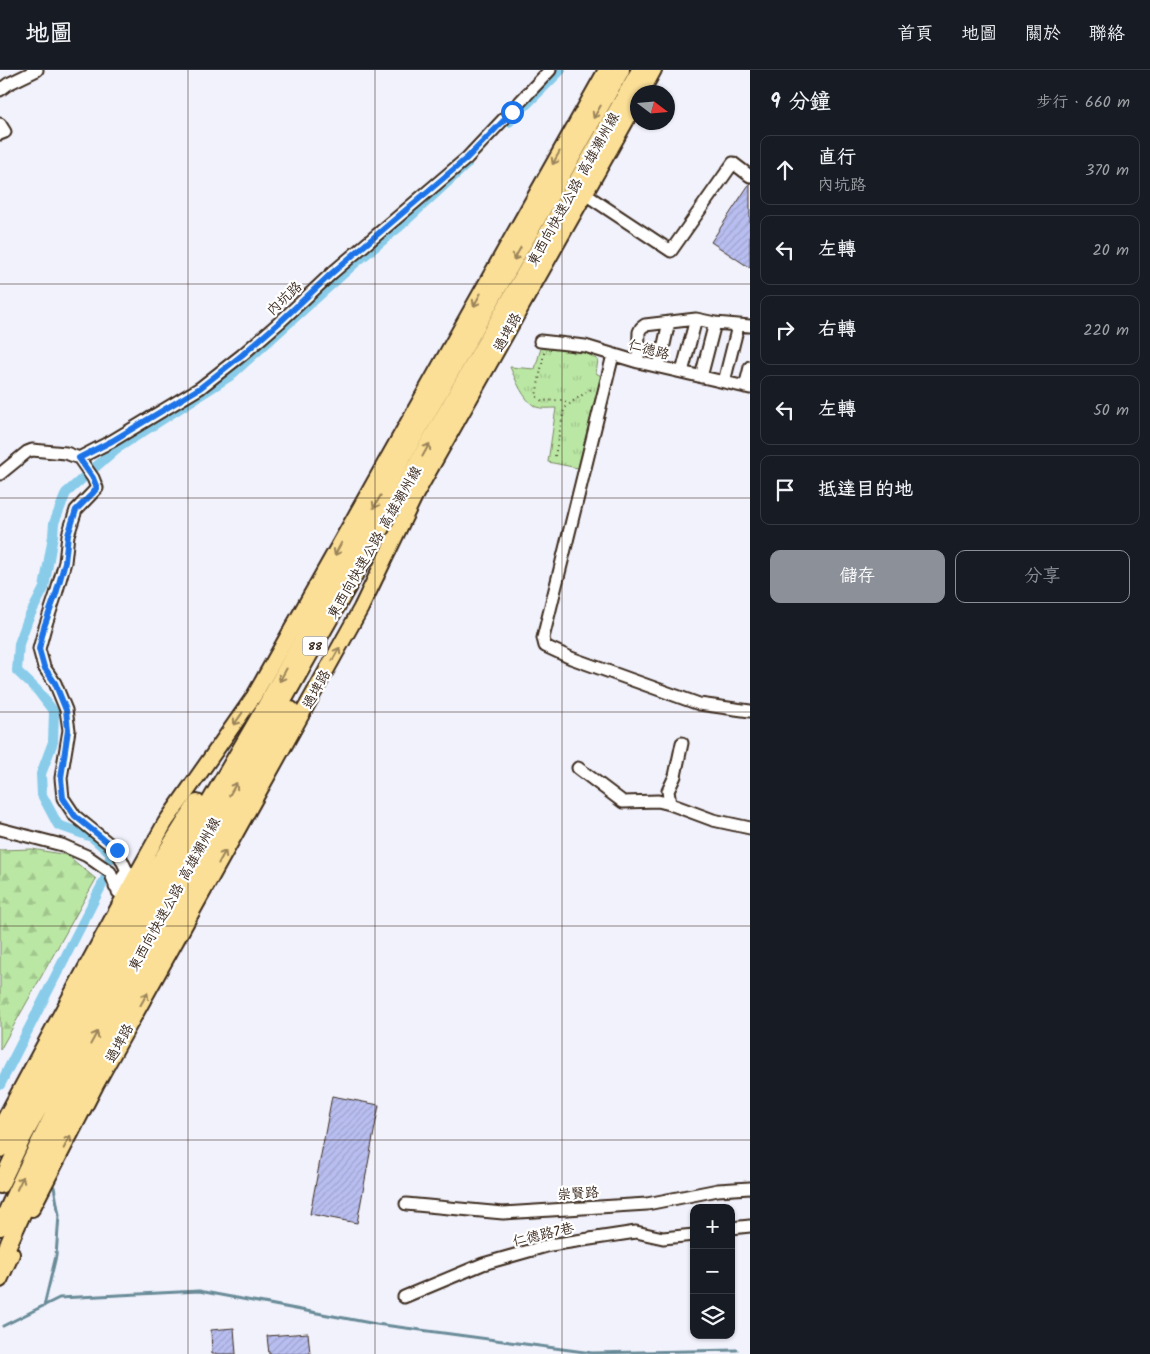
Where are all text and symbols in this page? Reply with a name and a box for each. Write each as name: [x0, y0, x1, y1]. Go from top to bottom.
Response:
text: 地圖: [25, 15, 73, 54]
text: 首頁: [897, 20, 933, 49]
text: 地圖: [961, 20, 997, 49]
text: 關於: [1025, 20, 1061, 49]
text: 聯絡: [1089, 20, 1125, 49]
north arrow: [630, 85, 675, 130]
text: 9 分鐘: [770, 86, 831, 119]
text: 步行 · 660 m: [1036, 90, 1130, 115]
route start: [501, 101, 524, 124]
one-way arrow: [592, 105, 602, 119]
street label: 東西向快速公路 高雄潮州線: [522, 108, 626, 271]
text: 直行: [818, 143, 856, 173]
one-way arrow: [551, 151, 561, 165]
icon: ahead: [771, 156, 799, 184]
text: 370 m: [1085, 158, 1129, 183]
text: 內坑路: [818, 173, 866, 198]
text: 左轉: [818, 235, 856, 265]
icon: left: [771, 236, 799, 264]
text: 20 m: [1093, 238, 1129, 263]
one-way arrow: [512, 246, 522, 260]
street label: 內坑路: [262, 276, 308, 321]
one-way arrow: [471, 292, 481, 306]
street label: 過埤路: [488, 309, 528, 356]
text: 右轉: [818, 315, 856, 345]
icon: right: [771, 316, 799, 344]
text: 220 m: [1083, 318, 1129, 343]
street label: 仁德路: [626, 334, 672, 366]
text: 左轉: [818, 395, 856, 425]
icon: left: [771, 396, 799, 424]
text: 50 m: [1093, 398, 1129, 423]
one-way arrow: [421, 443, 431, 458]
street label: 東西向快速公路 高雄潮州線: [322, 462, 428, 623]
text: 抵達目的地: [818, 475, 913, 505]
icon: arrive: [771, 476, 799, 504]
one-way arrow: [372, 494, 381, 509]
one-way arrow: [333, 541, 343, 556]
button: 儲存: [770, 550, 945, 603]
button: 分享: [955, 550, 1130, 603]
road number: 88: [302, 636, 328, 656]
one-way arrow: [331, 646, 341, 661]
street label: 過埤路: [297, 666, 337, 713]
one-way arrow: [277, 668, 287, 682]
one-way arrow: [233, 712, 243, 726]
one-way arrow: [229, 783, 239, 797]
street label: 東西向快速公路 高雄潮州線: [123, 813, 227, 976]
route end: [106, 839, 129, 862]
one-way arrow: [218, 850, 228, 864]
one-way arrow: [139, 992, 149, 1006]
street label: 過埤路: [100, 1020, 140, 1067]
one-way arrow: [90, 1031, 99, 1046]
one-way arrow: [63, 1135, 72, 1150]
one-way arrow: [16, 1176, 25, 1191]
street label: 崇賢路: [556, 1182, 600, 1206]
map controls: [690, 1204, 735, 1339]
button: +: [690, 1204, 735, 1249]
street label: 仁德路7巷: [510, 1217, 577, 1253]
button: −: [690, 1249, 735, 1294]
button: layers: [690, 1294, 735, 1339]

